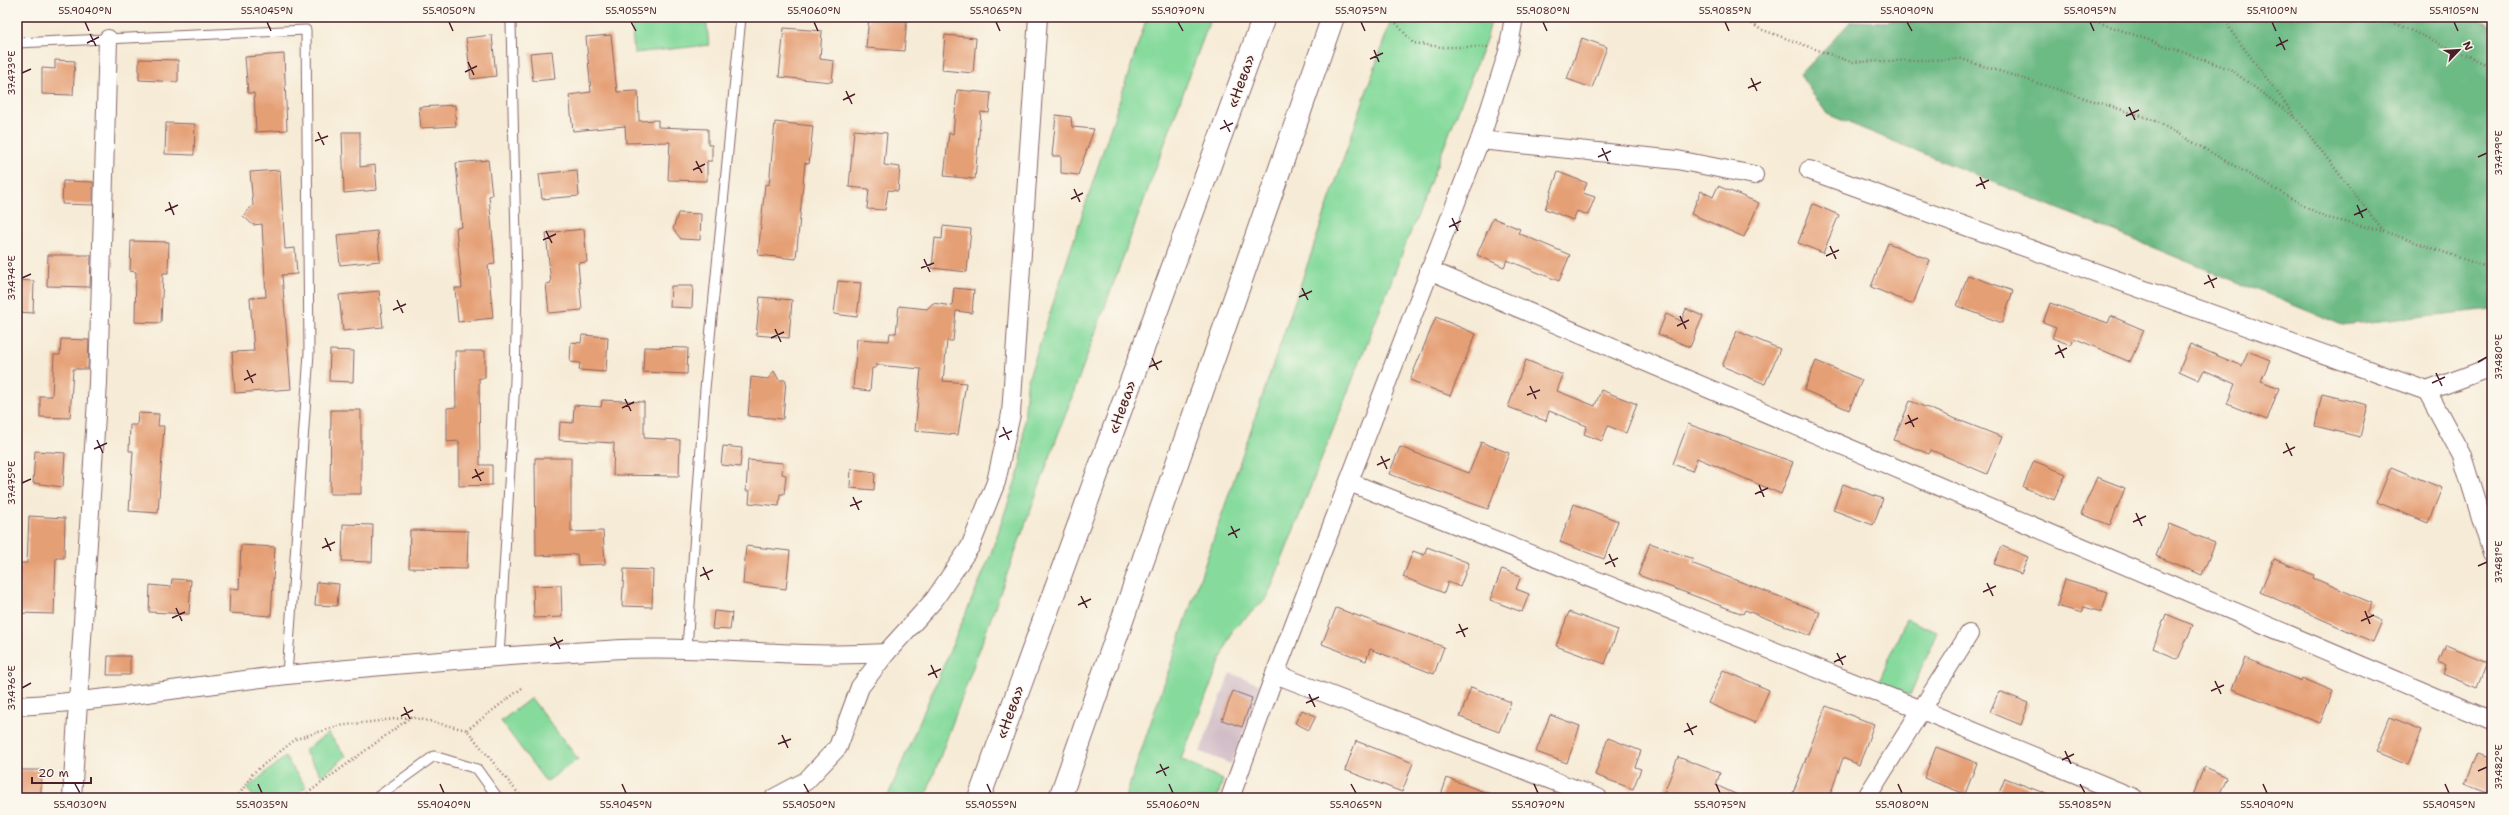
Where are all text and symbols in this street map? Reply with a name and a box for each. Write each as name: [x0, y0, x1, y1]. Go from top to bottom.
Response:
text: 55.9040°N: [58, 4, 112, 17]
text: 55.9045°N: [241, 4, 293, 17]
text: 55.9050°N: [423, 4, 475, 17]
text: 55.9055°N: [605, 4, 657, 17]
text: 55.9060°N: [787, 4, 841, 17]
text: 55.9065°N: [970, 4, 1022, 17]
text: 55.9070°N: [1151, 4, 1205, 17]
text: 55.9075°N: [1335, 4, 1387, 17]
text: 55.9080°N: [1516, 4, 1570, 17]
text: 55.9085°N: [1699, 4, 1751, 17]
text: 55.9090°N: [1880, 4, 1934, 17]
text: 55.9095°N: [2064, 4, 2116, 17]
text: 55.9100°N: [2247, 4, 2297, 17]
text: 55.9105°N: [2429, 4, 2479, 17]
north arrow: [2439, 30, 2479, 70]
text: N: [2459, 39, 2476, 53]
text: 37.473°E: [5, 50, 18, 96]
street label: «Нева»: [1222, 52, 1260, 110]
text: 37.479°E: [2492, 130, 2505, 176]
text: 37.474°E: [5, 255, 18, 301]
text: 37.480°E: [2492, 334, 2505, 380]
street label: «Нева»: [1103, 378, 1141, 436]
text: 37.475°E: [5, 461, 18, 505]
text: 37.481°E: [2492, 541, 2505, 583]
text: 37.476°E: [5, 665, 18, 711]
street label: «Нева»: [991, 683, 1029, 741]
text: 37.482°E: [2492, 744, 2505, 790]
scale bar: [32, 759, 91, 785]
text: 20 m: [38, 765, 69, 781]
text: 55.9030°N: [53, 798, 107, 811]
text: 55.9035°N: [236, 798, 288, 811]
text: 55.9040°N: [417, 798, 471, 811]
text: 55.9045°N: [600, 798, 652, 811]
text: 55.9050°N: [783, 798, 835, 811]
text: 55.9055°N: [965, 798, 1017, 811]
text: 55.9060°N: [1146, 798, 1200, 811]
text: 55.9065°N: [1330, 798, 1382, 811]
text: 55.9070°N: [1511, 798, 1565, 811]
text: 55.9075°N: [1694, 798, 1746, 811]
text: 55.9080°N: [1875, 798, 1929, 811]
text: 55.9085°N: [2059, 798, 2111, 811]
text: 55.9090°N: [2240, 798, 2294, 811]
text: 55.9095°N: [2423, 798, 2475, 811]

